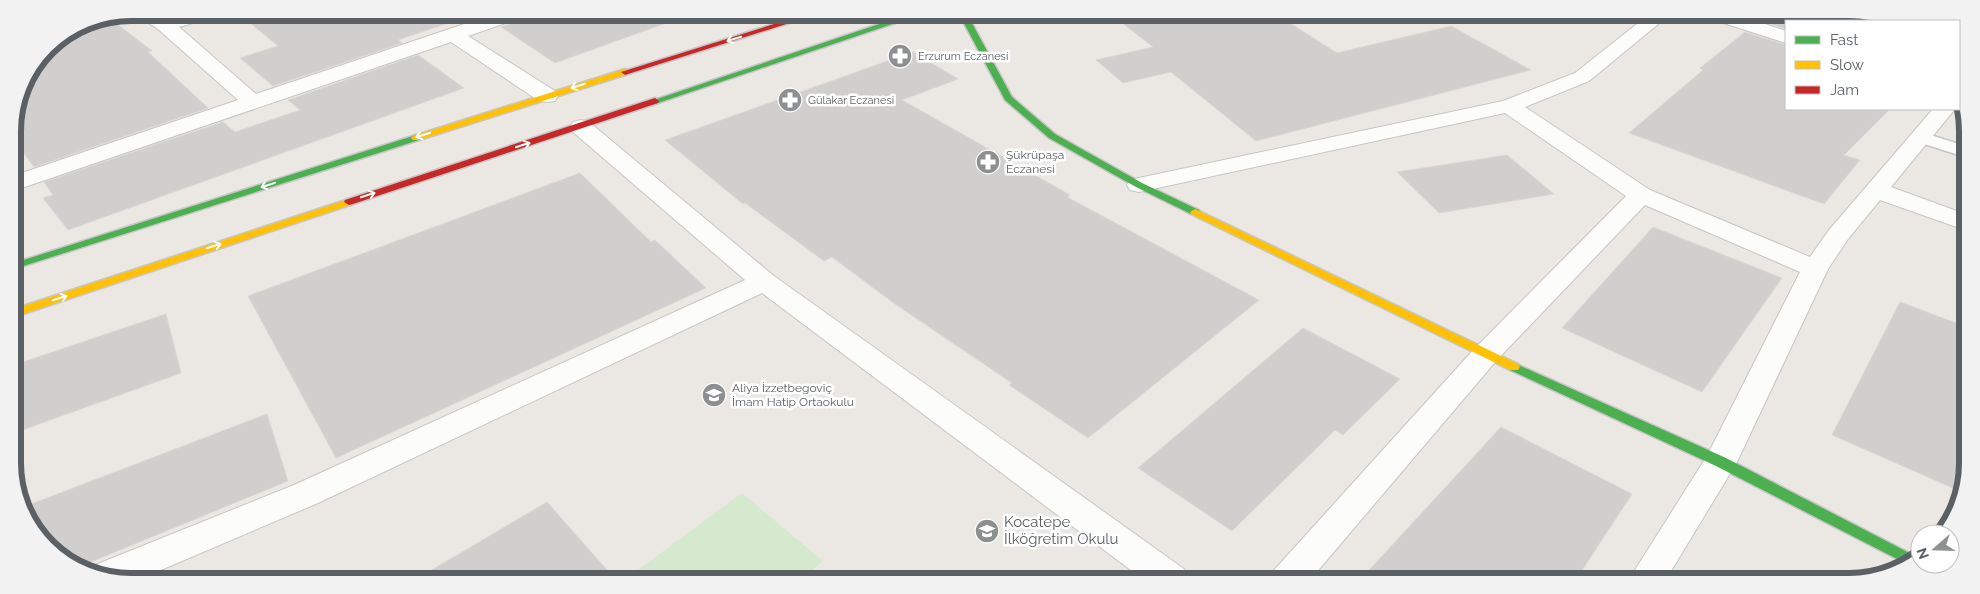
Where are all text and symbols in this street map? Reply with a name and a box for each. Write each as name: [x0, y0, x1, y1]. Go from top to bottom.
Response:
legend: [1785, 20, 1960, 110]
text: Fast: [1830, 31, 1858, 49]
one-way arrow: [726, 34, 742, 44]
pharmacy icon: Erzurum Eczanesi: [887, 43, 913, 69]
place label: Erzurum Eczanesi: [918, 50, 1008, 63]
text: Slow: [1830, 56, 1864, 74]
text: Jam: [1830, 81, 1859, 99]
one-way arrow: [571, 82, 587, 92]
pharmacy icon: Gülakar Eczanesi: [777, 87, 803, 113]
place label: Gülakar Eczanesi: [808, 94, 894, 107]
one-way arrow: [416, 131, 432, 141]
one-way arrow: [515, 140, 530, 149]
place label: Şükrüpaşa Eczanesi: [1006, 148, 1064, 176]
pharmacy icon: Şükrüpaşa Eczanesi: [975, 149, 1001, 175]
one-way arrow: [261, 180, 277, 190]
one-way arrow: [360, 190, 376, 199]
one-way arrow: [206, 241, 221, 250]
one-way arrow: [52, 292, 68, 302]
place label: Aliya İzzetbegoviç İmam Hatip Ortaokulu: [732, 381, 854, 409]
school or university icon: Aliya İzzetbegoviç İmam Hatip Ortaokulu: [701, 382, 727, 408]
place label: Kocatepe İlköğretim Okulu: [1004, 513, 1118, 548]
school or university icon: Kocatepe İlköğretim Okulu: [974, 518, 1000, 544]
north arrow: [1910, 524, 1960, 574]
text: N: [1913, 546, 1932, 561]

